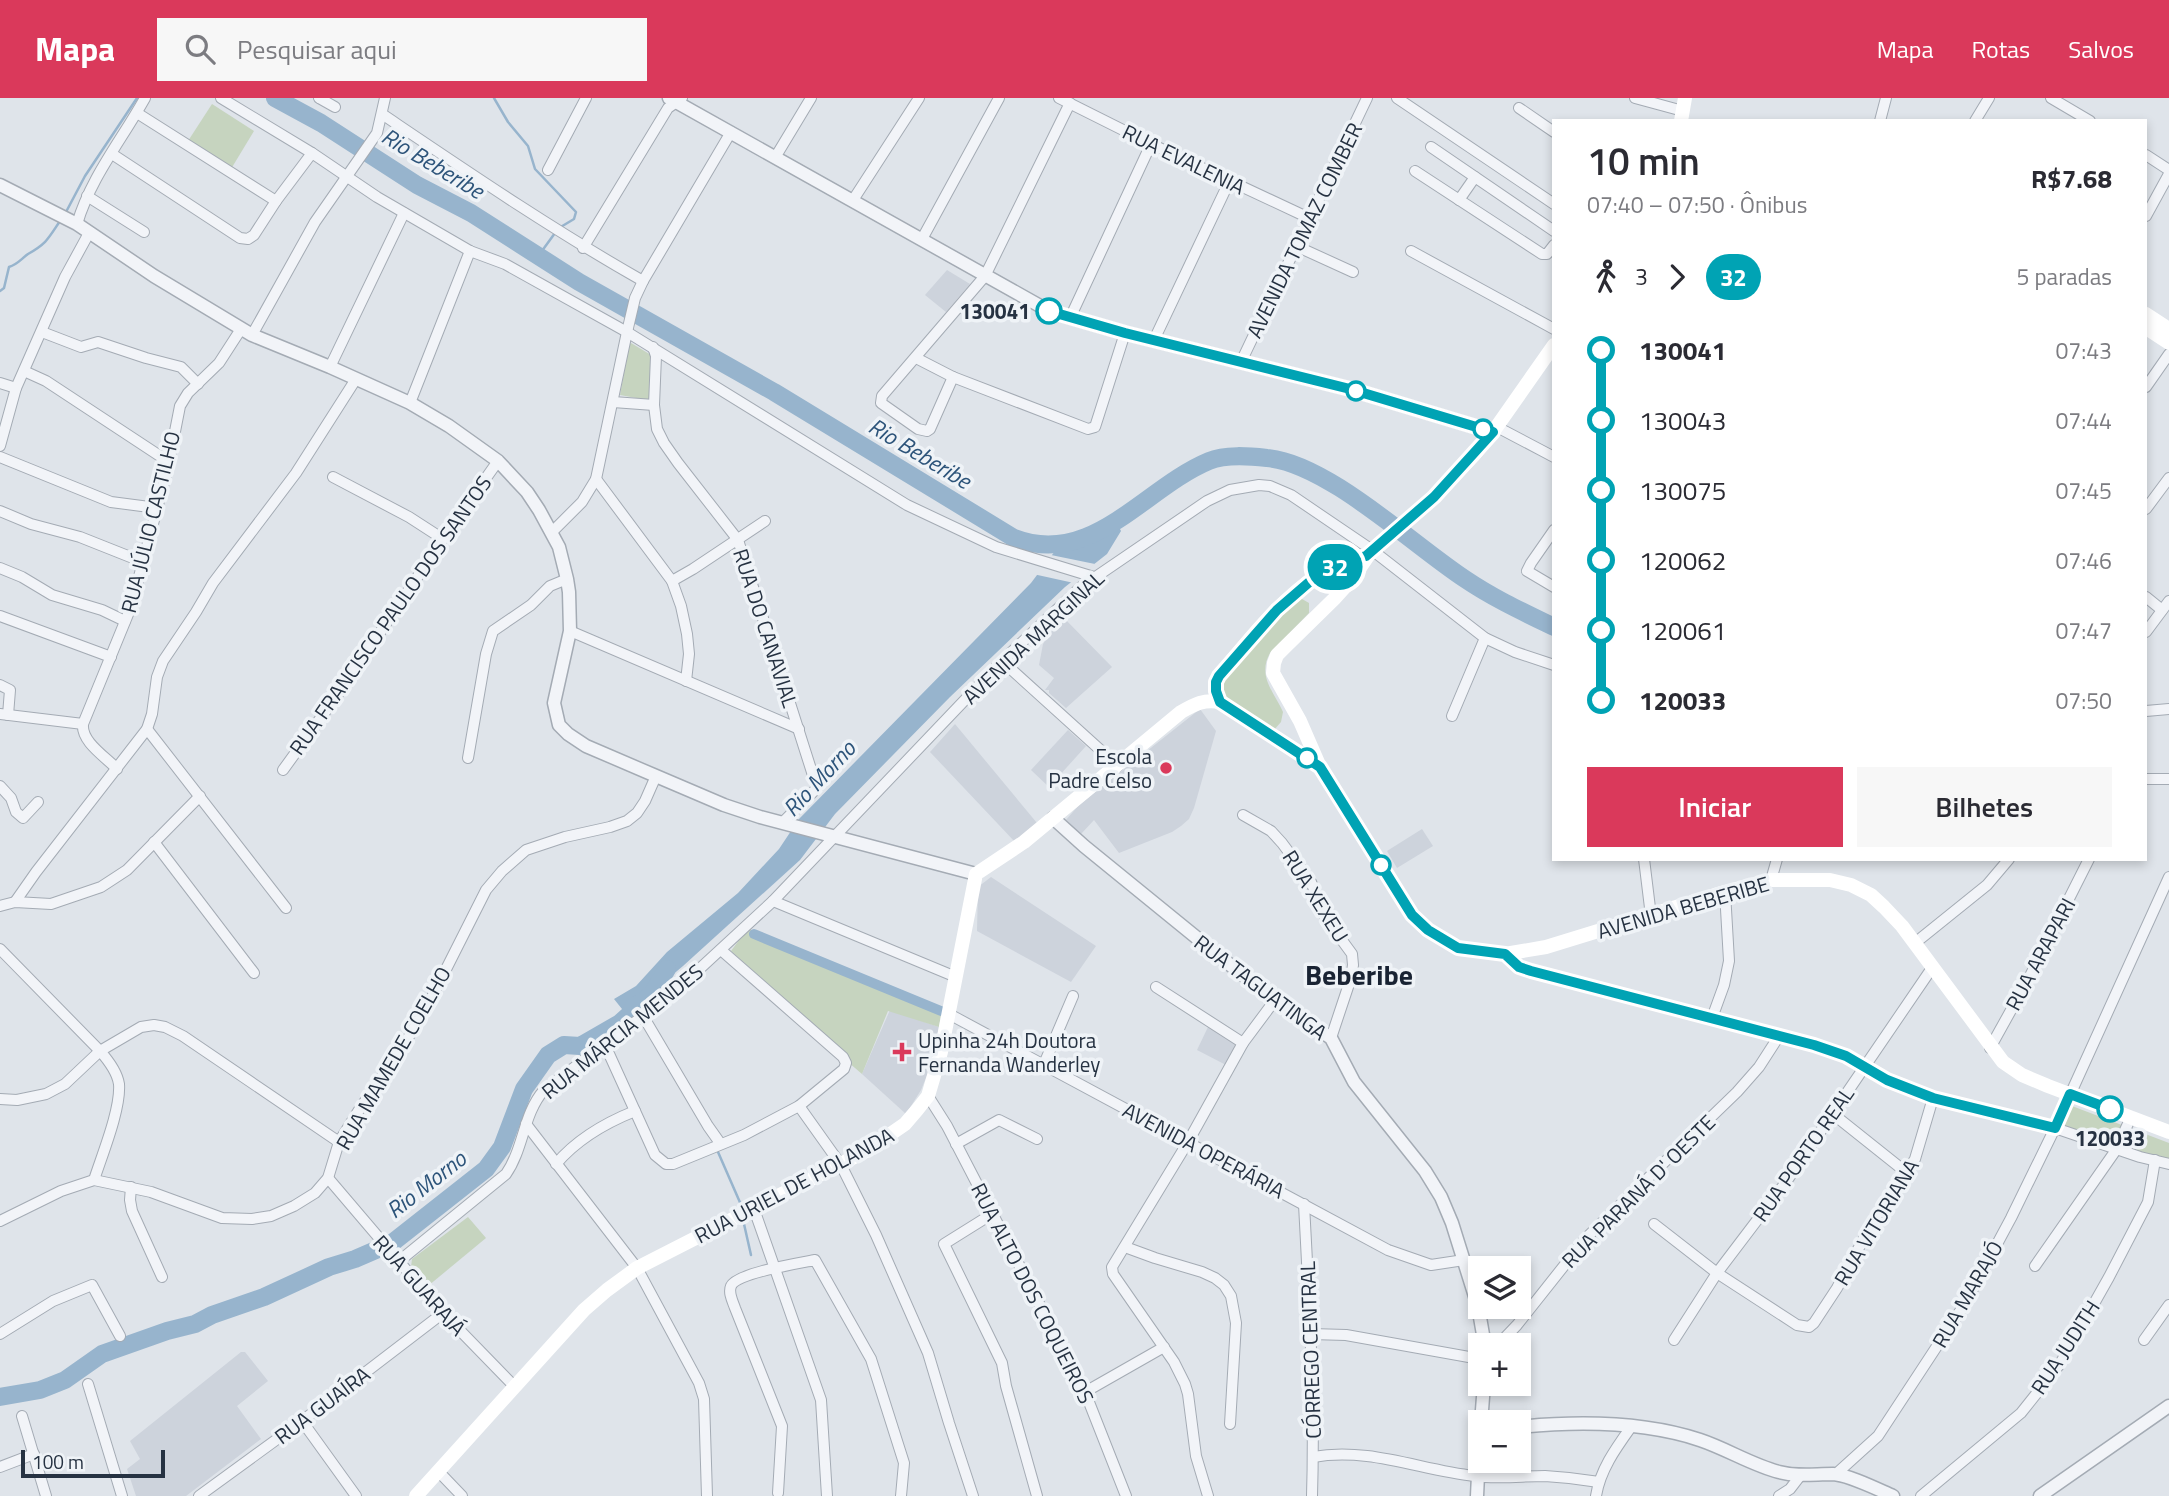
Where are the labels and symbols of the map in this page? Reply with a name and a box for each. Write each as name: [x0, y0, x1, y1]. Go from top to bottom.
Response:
street label: RUA EVALENIA: [1117, 116, 1251, 203]
street label: AVENIDA TOMAZ COMBER: [1238, 117, 1370, 343]
water label: Rio Beberibe: [375, 119, 492, 208]
place label: 130041: [959, 295, 1030, 327]
marker: 130041: [1036, 298, 1062, 324]
unlabelled marker: [1346, 381, 1366, 401]
water label: Rio Beberibe: [862, 409, 979, 498]
unlabelled marker: [1473, 419, 1493, 439]
street label: RUA JÚLIO CASTILHO: [112, 428, 188, 616]
street label: RUA FRANCISCO PAULO DOS SANTOS: [281, 469, 499, 761]
street label: RUA DO CANAVIAL: [725, 544, 807, 712]
line badge: 32: [1304, 544, 1366, 590]
street label: AVENIDA MARGINAL: [955, 563, 1111, 711]
water label: Rio Morno: [774, 731, 864, 824]
place label: Escola Padre Celso: [1048, 740, 1152, 796]
unlabelled marker: [1297, 748, 1317, 768]
marker: Escola Padre Celso: [1158, 760, 1174, 776]
street label: RUA XEXEU: [1275, 844, 1357, 948]
unlabelled marker: [1371, 855, 1391, 875]
street label: AVENIDA BEBERIBE: [1593, 867, 1773, 947]
street label: RUA ARAPARI: [1997, 892, 2083, 1016]
street label: RUA TAGUATINGA: [1188, 926, 1335, 1048]
district label: Beberibe: [1305, 953, 1413, 996]
street label: RUA MÁRCIA MENDES: [534, 956, 710, 1106]
street label: RUA MAMEDE COELHO: [327, 960, 459, 1156]
place label: Upinha 24h Doutora Fernanda Wanderley: [918, 1024, 1100, 1080]
marker: Upinha 24h Doutora Fernanda Wanderley: [892, 1042, 912, 1062]
street label: RUA PORTO REAL: [1744, 1080, 1862, 1228]
street label: AVENIDA OPERÁRIA: [1117, 1094, 1291, 1206]
marker: 120033: [2097, 1096, 2123, 1122]
street label: RUA PARANÁ D' OESTE: [1554, 1107, 1722, 1275]
street label: RUA URIEL DE HOLANDA: [689, 1119, 900, 1251]
place label: 120033: [2075, 1122, 2145, 1154]
water label: Rio Morno: [378, 1141, 474, 1227]
street label: RUA VITORIANA: [1826, 1152, 1927, 1291]
street label: RUA ALTO DOS COQUEIROS: [963, 1177, 1103, 1409]
street label: RUA GUARAJÁ: [366, 1227, 474, 1343]
street label: RUA MARAJÓ: [1923, 1235, 2011, 1353]
street label: CÓRREGO CENTRAL: [1291, 1261, 1329, 1439]
street label: RUA JUDITH: [2022, 1293, 2108, 1401]
street label: RUA GUAÍRA: [267, 1358, 377, 1452]
scale bar: [21, 1447, 164, 1479]

